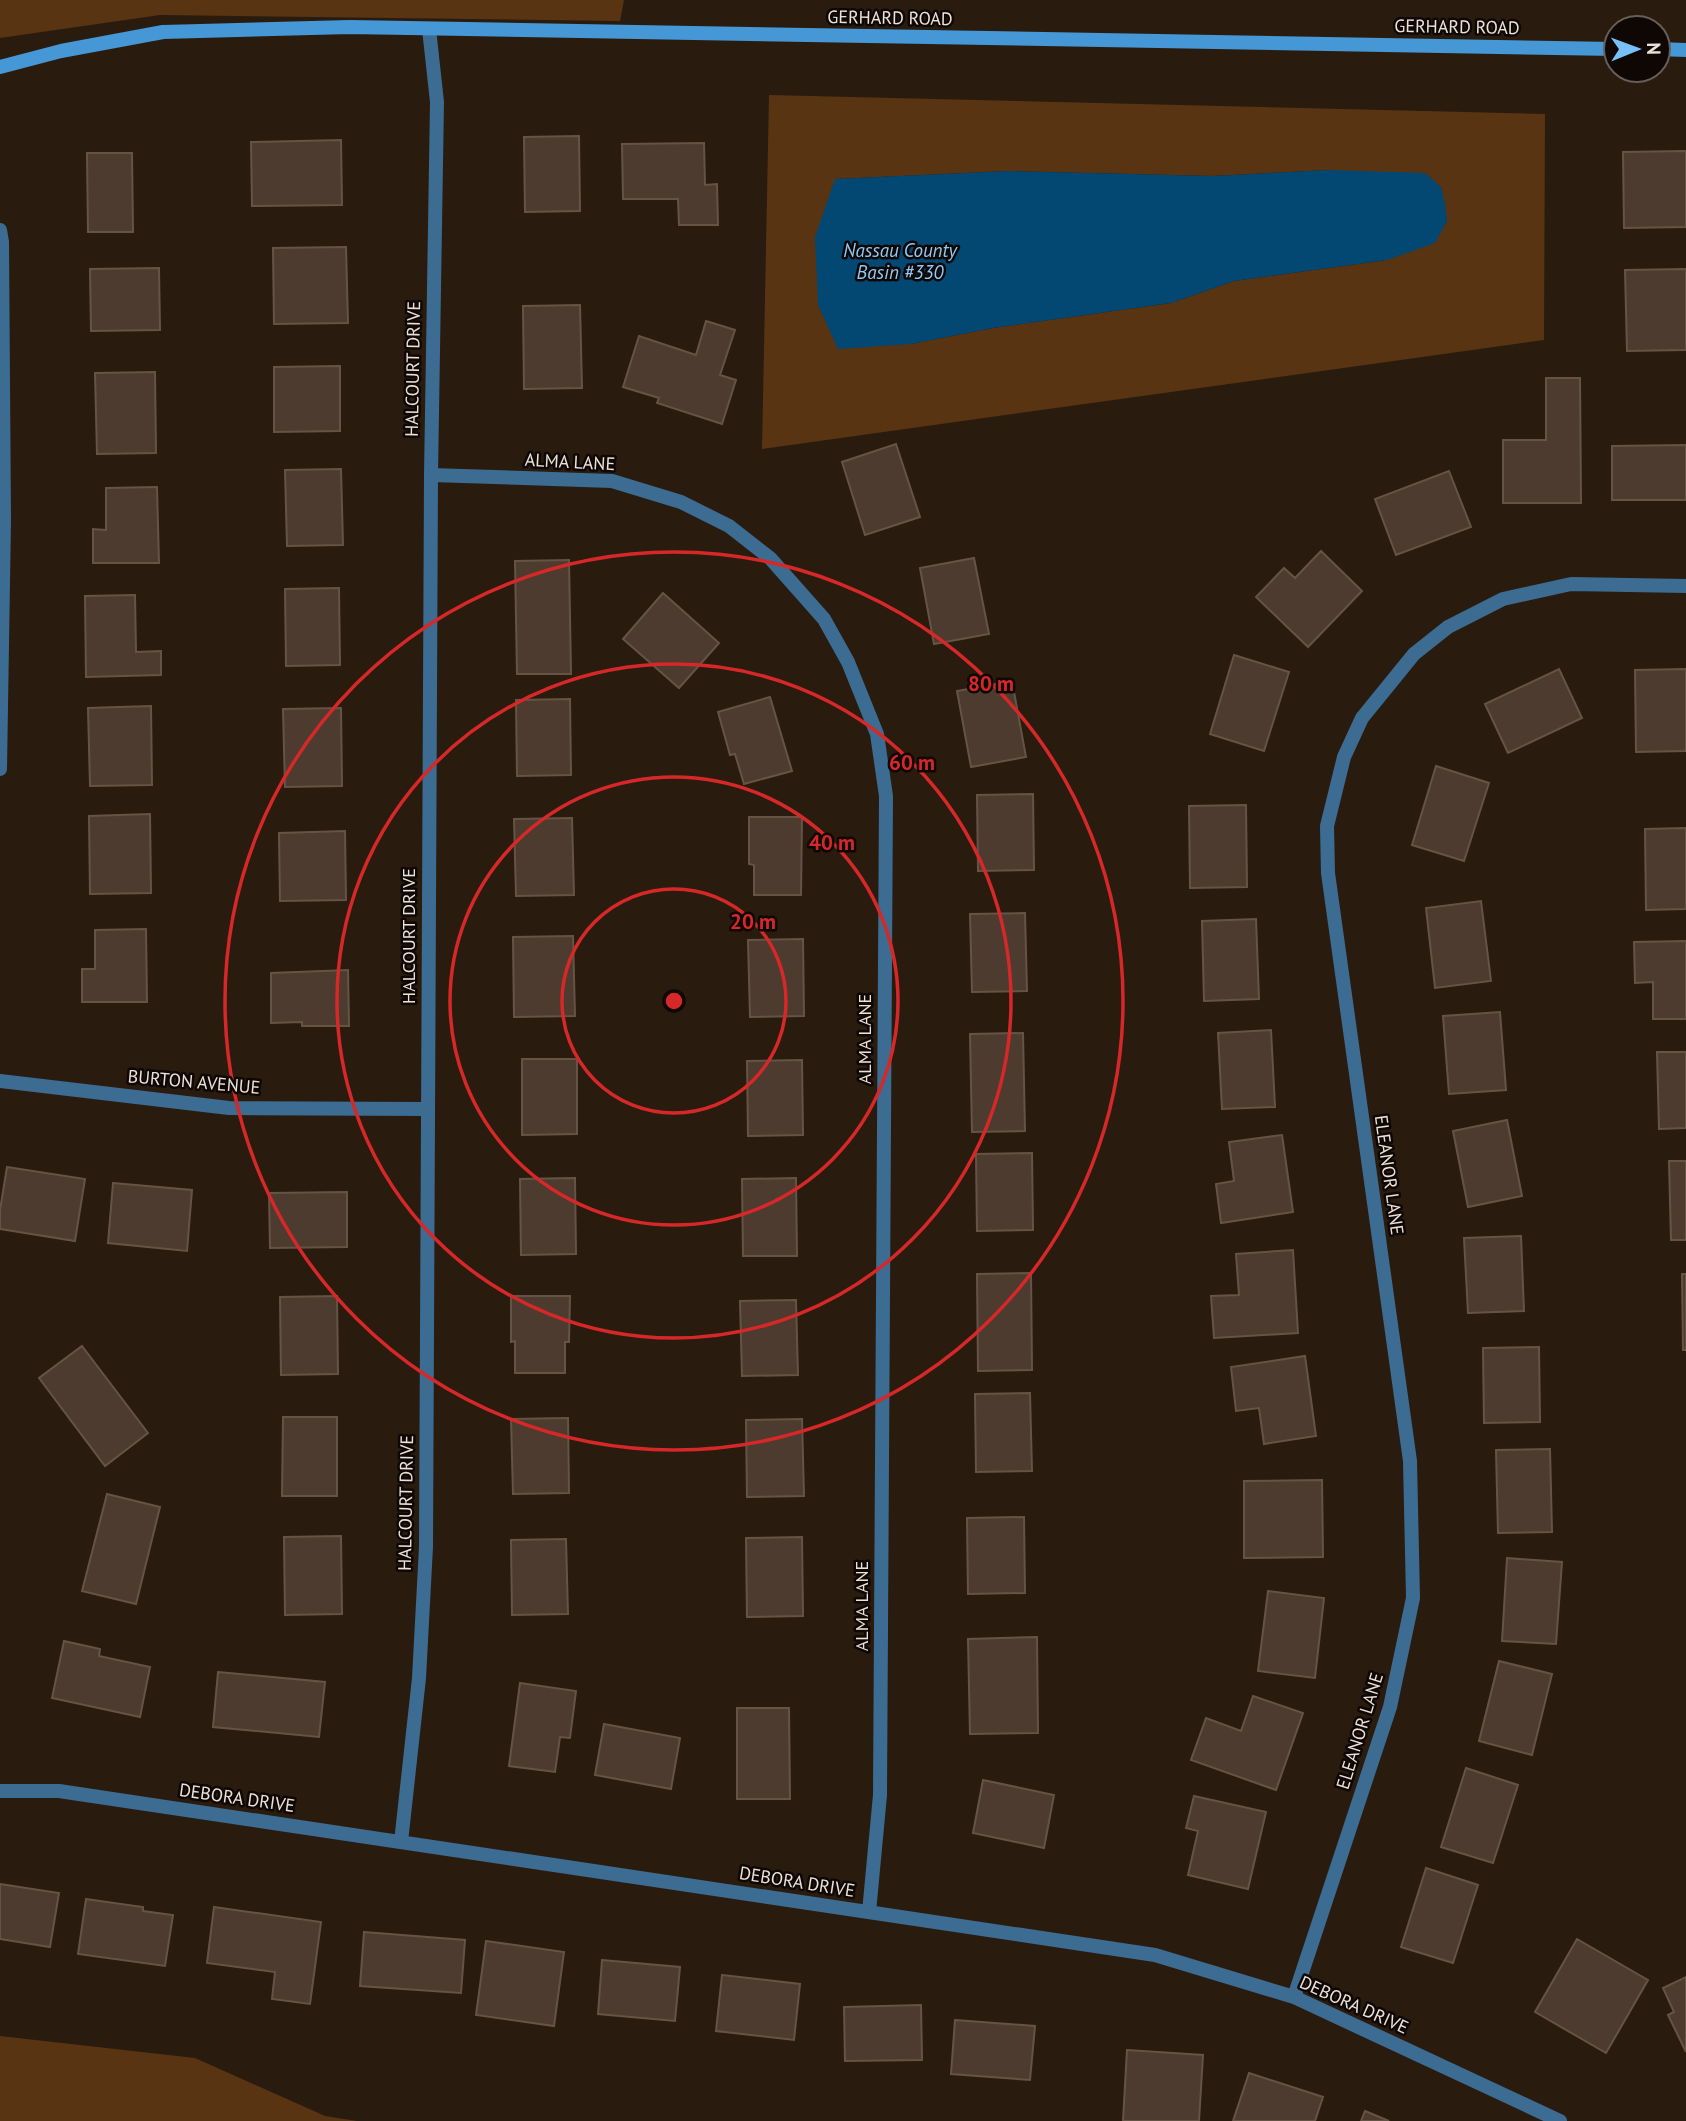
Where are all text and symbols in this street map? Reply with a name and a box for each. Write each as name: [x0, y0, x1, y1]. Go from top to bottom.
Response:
street label: GERHARD ROAD: [827, 5, 953, 30]
street label: GERHARD ROAD: [1394, 14, 1520, 39]
north arrow: [1602, 14, 1672, 84]
text: N: [1642, 42, 1666, 55]
water label: Nassau County Basin #330: [843, 238, 958, 284]
street label: HALCOURT DRIVE: [400, 301, 425, 437]
street label: ALMA LANE: [524, 448, 616, 475]
text: 80 m: [968, 670, 1014, 697]
text: 60 m: [889, 749, 935, 776]
text: 40 m: [809, 829, 855, 856]
street label: HALCOURT DRIVE: [397, 868, 420, 1004]
text: 20 m: [730, 908, 776, 935]
centre of rings: [662, 989, 686, 1013]
street label: ALMA LANE: [853, 994, 876, 1084]
street label: BURTON AVENUE: [127, 1064, 261, 1099]
street label: ELEANOR LANE: [1370, 1114, 1409, 1236]
street label: HALCOURT DRIVE: [393, 1435, 418, 1571]
street label: ALMA LANE: [850, 1561, 873, 1651]
street label: ELEANOR LANE: [1331, 1670, 1388, 1792]
street label: DEBORA DRIVE: [178, 1778, 296, 1817]
street label: DEBORA DRIVE: [738, 1861, 857, 1902]
street label: DEBORA DRIVE: [1296, 1970, 1412, 2039]

